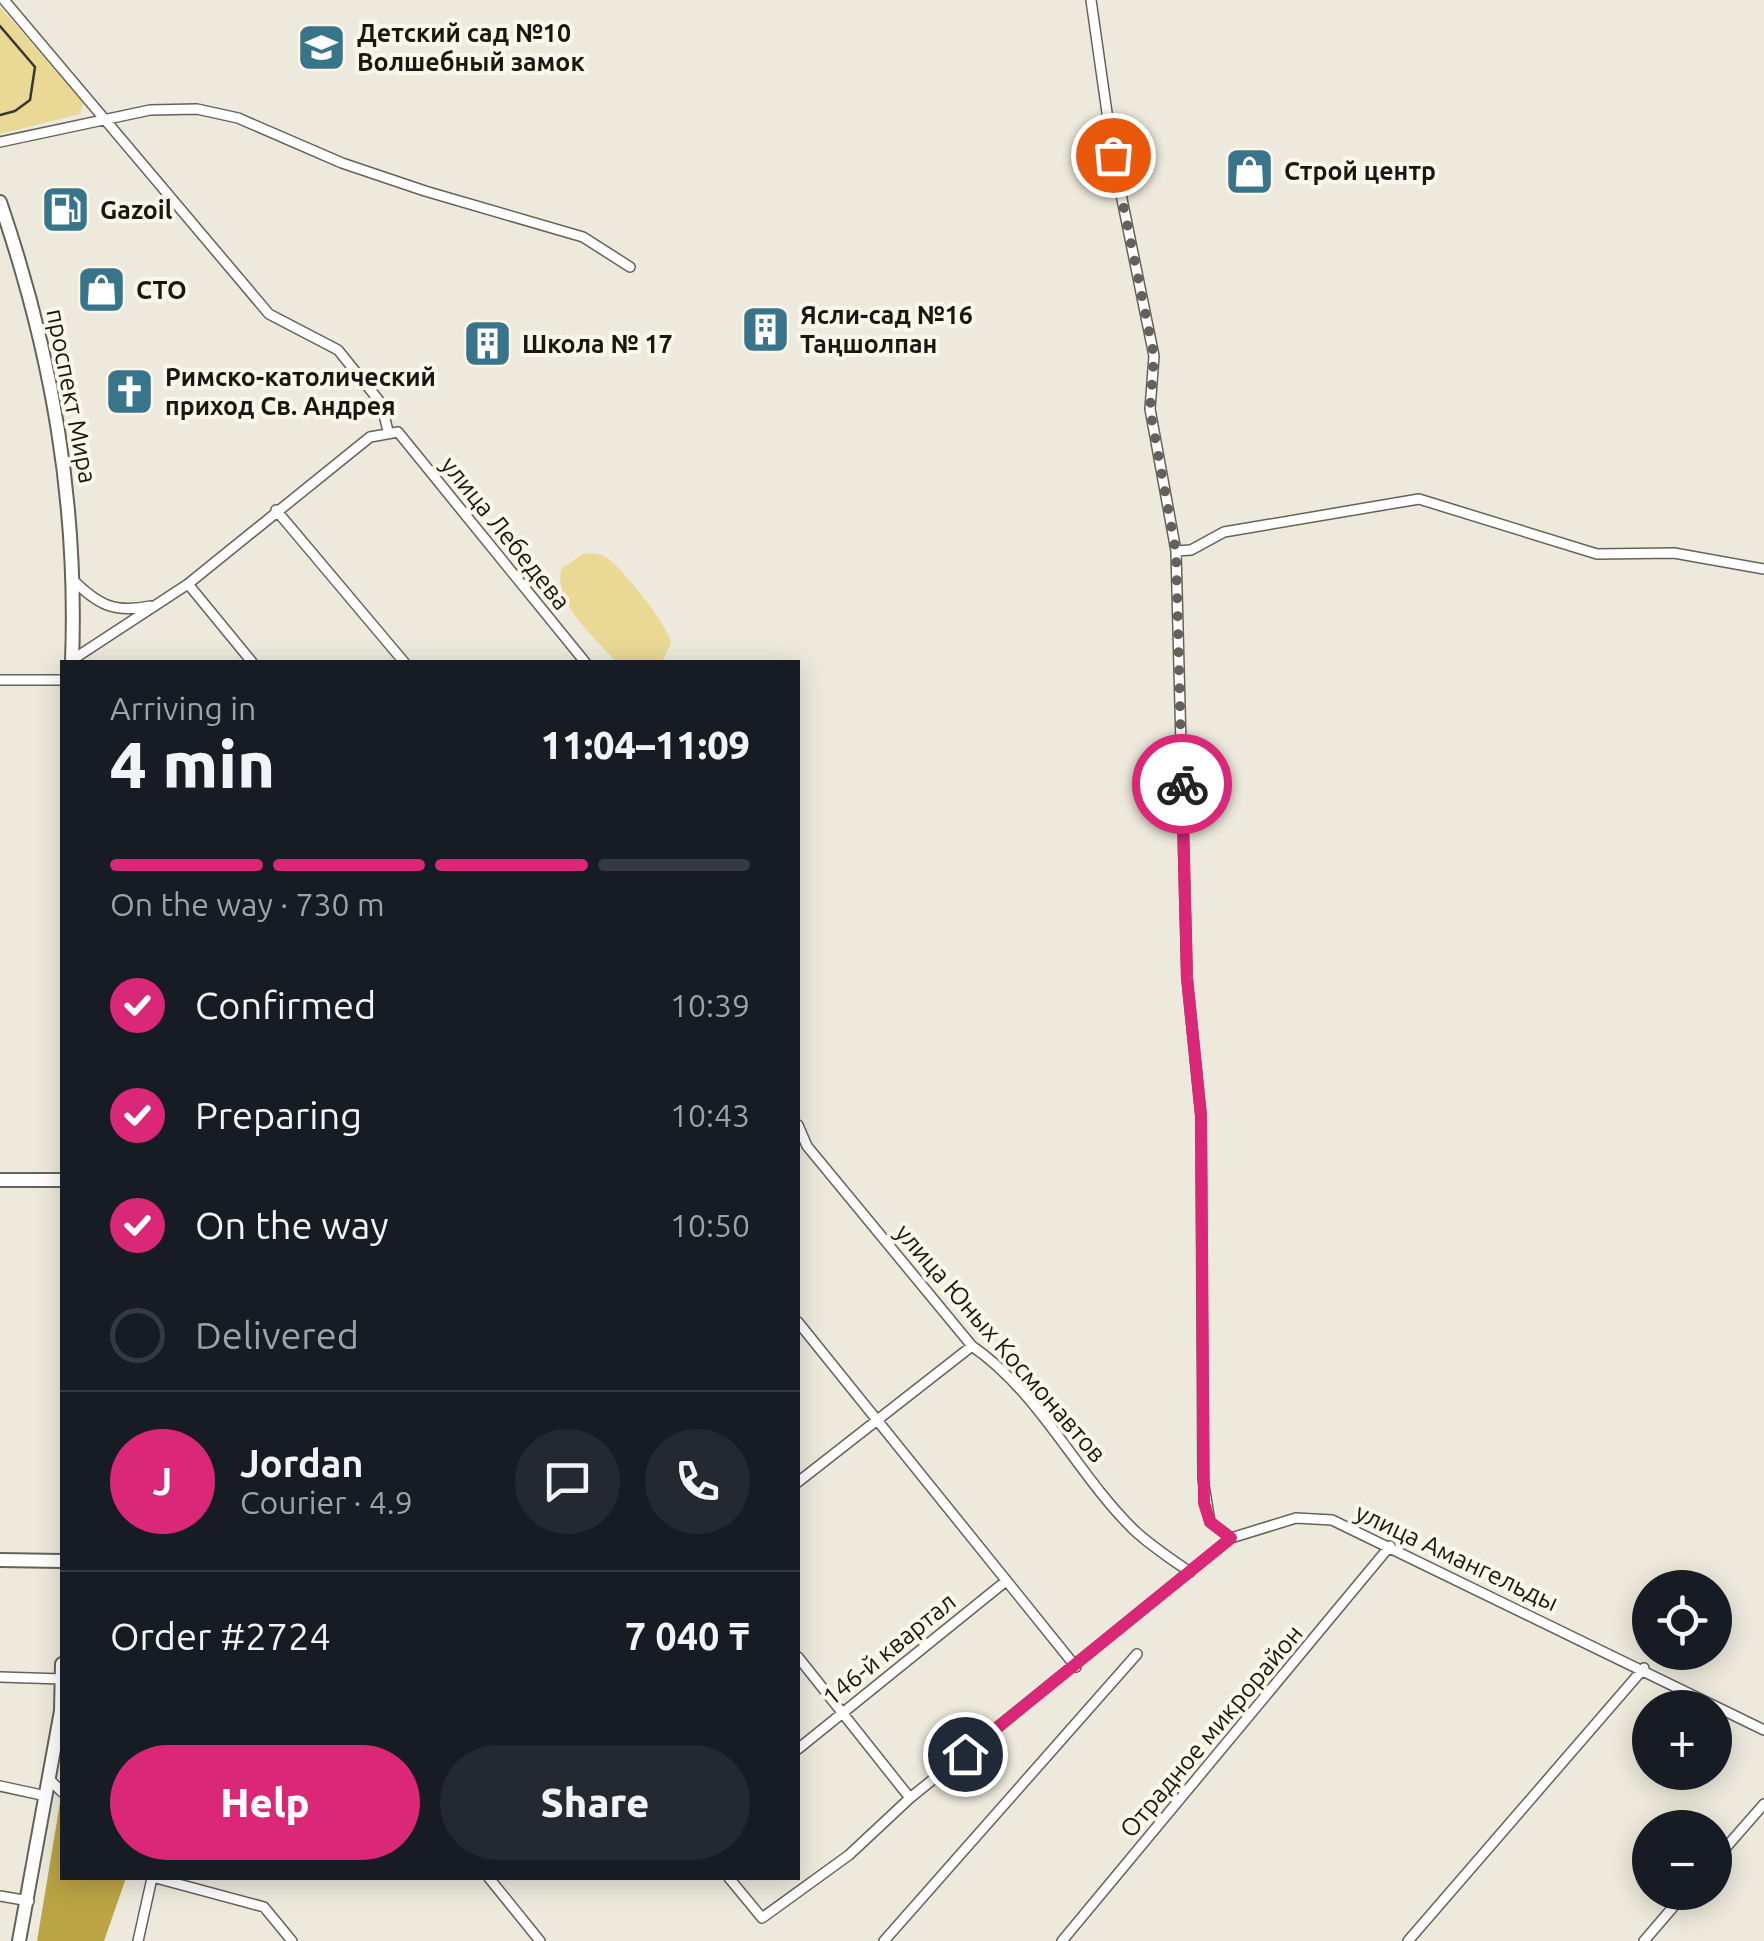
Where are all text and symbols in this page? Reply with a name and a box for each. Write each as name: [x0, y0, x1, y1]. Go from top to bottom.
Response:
place label: Детский сад №10 Волшебный замок: [357, 19, 585, 76]
school or university icon: Детский сад №10 Волшебный замок: [296, 21, 348, 73]
pin: [1071, 113, 1156, 198]
icon: bag: [1086, 128, 1141, 183]
shop icon: Строй центр: [1223, 145, 1275, 197]
place label: Строй центр: [1284, 157, 1436, 185]
fuel station icon: Gazoil: [39, 184, 91, 236]
place label: Gazoil: [100, 196, 173, 224]
shop icon: СТО: [75, 264, 127, 316]
place label: СТО: [136, 276, 187, 304]
place label: Ясли-сад №16 Таңшолпан: [800, 301, 973, 358]
building icon: Ясли-сад №16 Таңшолпан: [739, 303, 791, 355]
street label: проспект Мира: [41, 306, 103, 486]
building icon: Школа № 17: [461, 318, 513, 370]
place label: Школа № 17: [522, 330, 673, 358]
place label: Римско-католический приход Св. Андрея: [165, 363, 436, 420]
church icon: Римско-католический приход Св. Андрея: [104, 365, 156, 417]
street label: улица Лебедева: [436, 451, 576, 615]
text: Arriving in: [110, 690, 256, 726]
text: 11:04–11:09: [541, 724, 750, 766]
text: 4 min: [110, 727, 275, 800]
courier: [1132, 734, 1232, 834]
icon: bike: [1155, 757, 1210, 812]
text: On the way · 730 m: [110, 886, 385, 922]
icon: check: [110, 978, 165, 1033]
text: Confirmed: [195, 984, 376, 1026]
text: 10:39: [670, 987, 750, 1023]
icon: check: [110, 1088, 165, 1143]
text: Preparing: [195, 1094, 362, 1136]
text: 10:43: [670, 1097, 750, 1133]
icon: check: [110, 1198, 165, 1253]
text: On the way: [195, 1204, 388, 1246]
text: 10:50: [670, 1207, 750, 1243]
street label: улица Юных Космонавтов: [890, 1218, 1112, 1468]
text: Delivered: [195, 1314, 359, 1356]
button: chat: [515, 1429, 620, 1534]
button: phone: [645, 1429, 750, 1534]
text: Jordan: [240, 1442, 364, 1484]
text: J: [153, 1460, 172, 1502]
text: Courier · 4.9: [240, 1484, 413, 1520]
street label: улица Амангельды: [1351, 1498, 1563, 1616]
map controls: [1632, 1570, 1732, 1910]
button: locate: [1632, 1570, 1732, 1670]
street label: 146-й квартал: [817, 1587, 961, 1711]
text: Order #2724: [110, 1615, 331, 1657]
text: 7 040 ₸: [625, 1615, 750, 1657]
street label: Отрадное микрорайон: [1114, 1619, 1308, 1843]
button: +: [1632, 1690, 1732, 1790]
pin: [923, 1712, 1008, 1797]
icon: home: [938, 1727, 993, 1782]
button: Help: [110, 1745, 420, 1860]
button: Share: [440, 1745, 750, 1860]
button: −: [1632, 1810, 1732, 1910]

